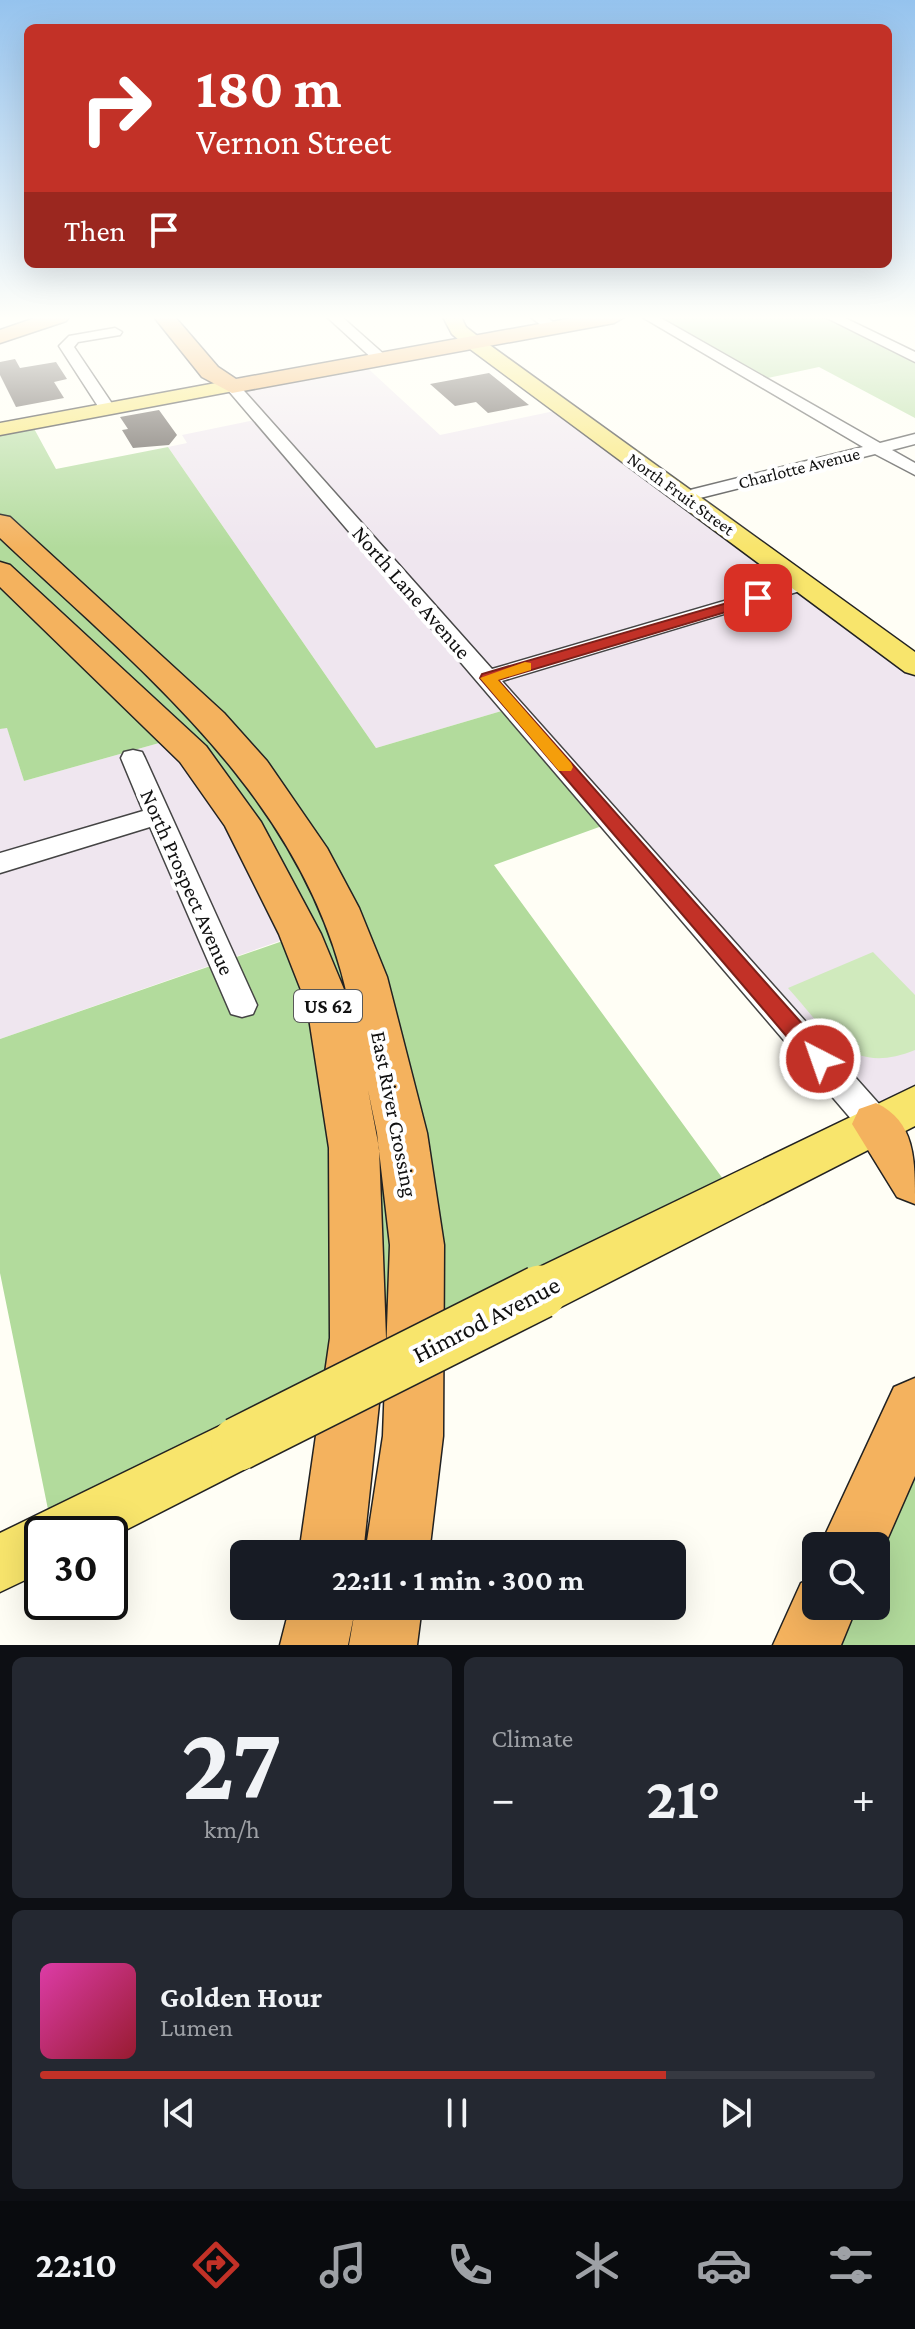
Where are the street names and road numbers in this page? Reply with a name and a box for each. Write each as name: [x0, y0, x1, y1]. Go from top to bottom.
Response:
street label: Charlotte Avenue: [736, 443, 862, 493]
street label: North Fruit Street: [624, 449, 739, 540]
street label: North Lane Avenue: [347, 521, 476, 664]
street label: North Prospect Avenue: [135, 785, 240, 979]
road number: US 62: [294, 990, 362, 1022]
street label: East River Crossing: [366, 1029, 423, 1199]
street label: Himrod Avenue: [408, 1270, 565, 1369]

